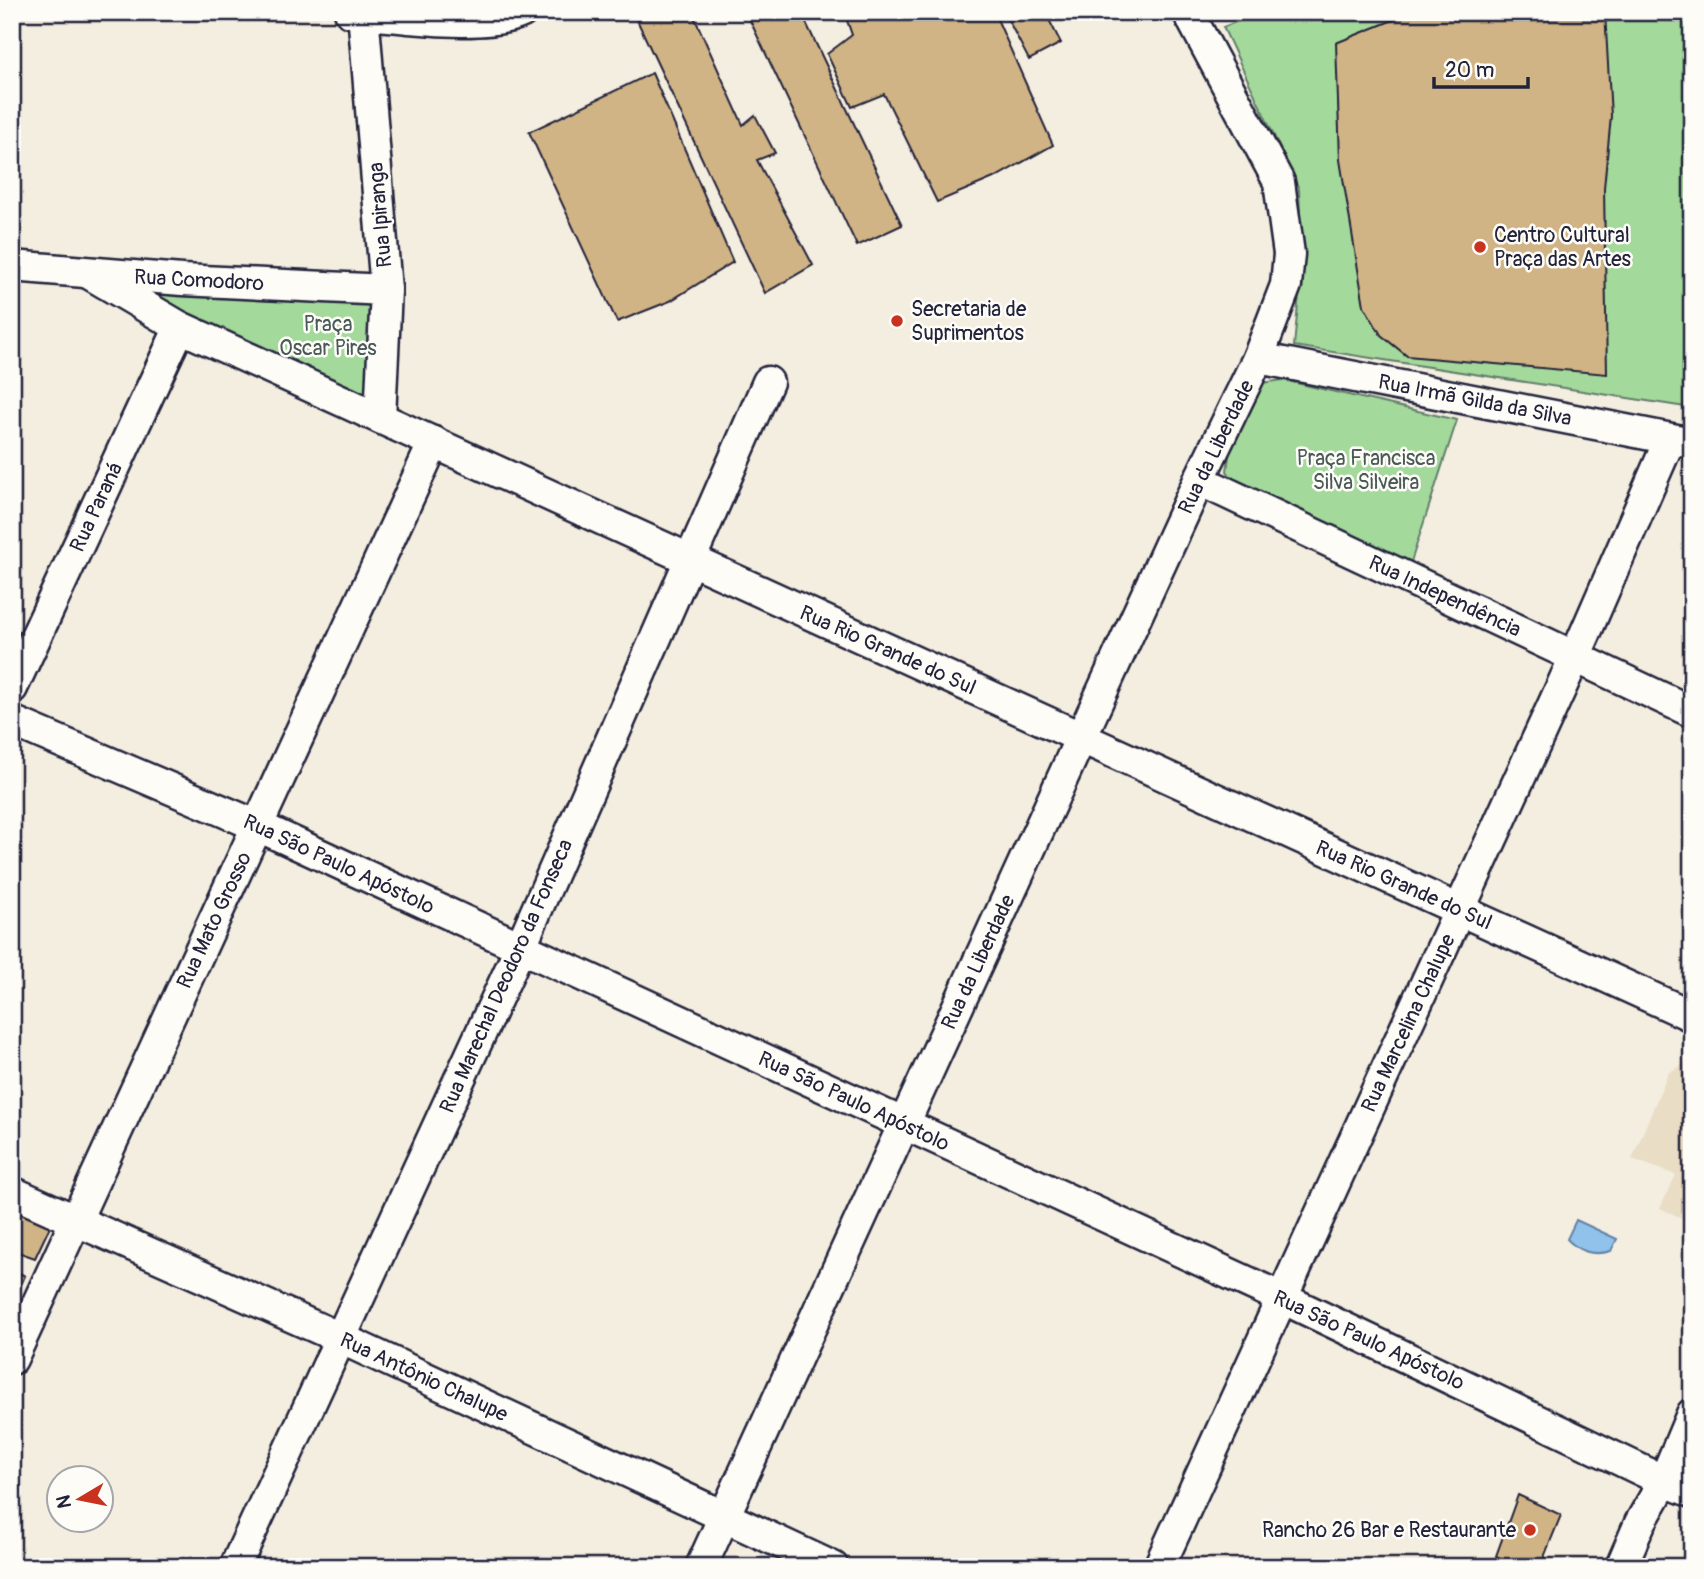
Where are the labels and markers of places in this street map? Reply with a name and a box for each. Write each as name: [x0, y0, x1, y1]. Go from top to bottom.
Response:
place label: Centro Cultural Praça das Artes: [1494, 222, 1632, 273]
marker: Centro Cultural Praça das Artes: [1472, 239, 1488, 255]
place label: Secretaria de Suprimentos: [911, 296, 1027, 347]
marker: Secretaria de Suprimentos: [889, 313, 905, 329]
place label: Rancho 26 Bar e Restaurante: [1262, 1517, 1517, 1544]
marker: Rancho 26 Bar e Restaurante: [1522, 1522, 1538, 1538]

